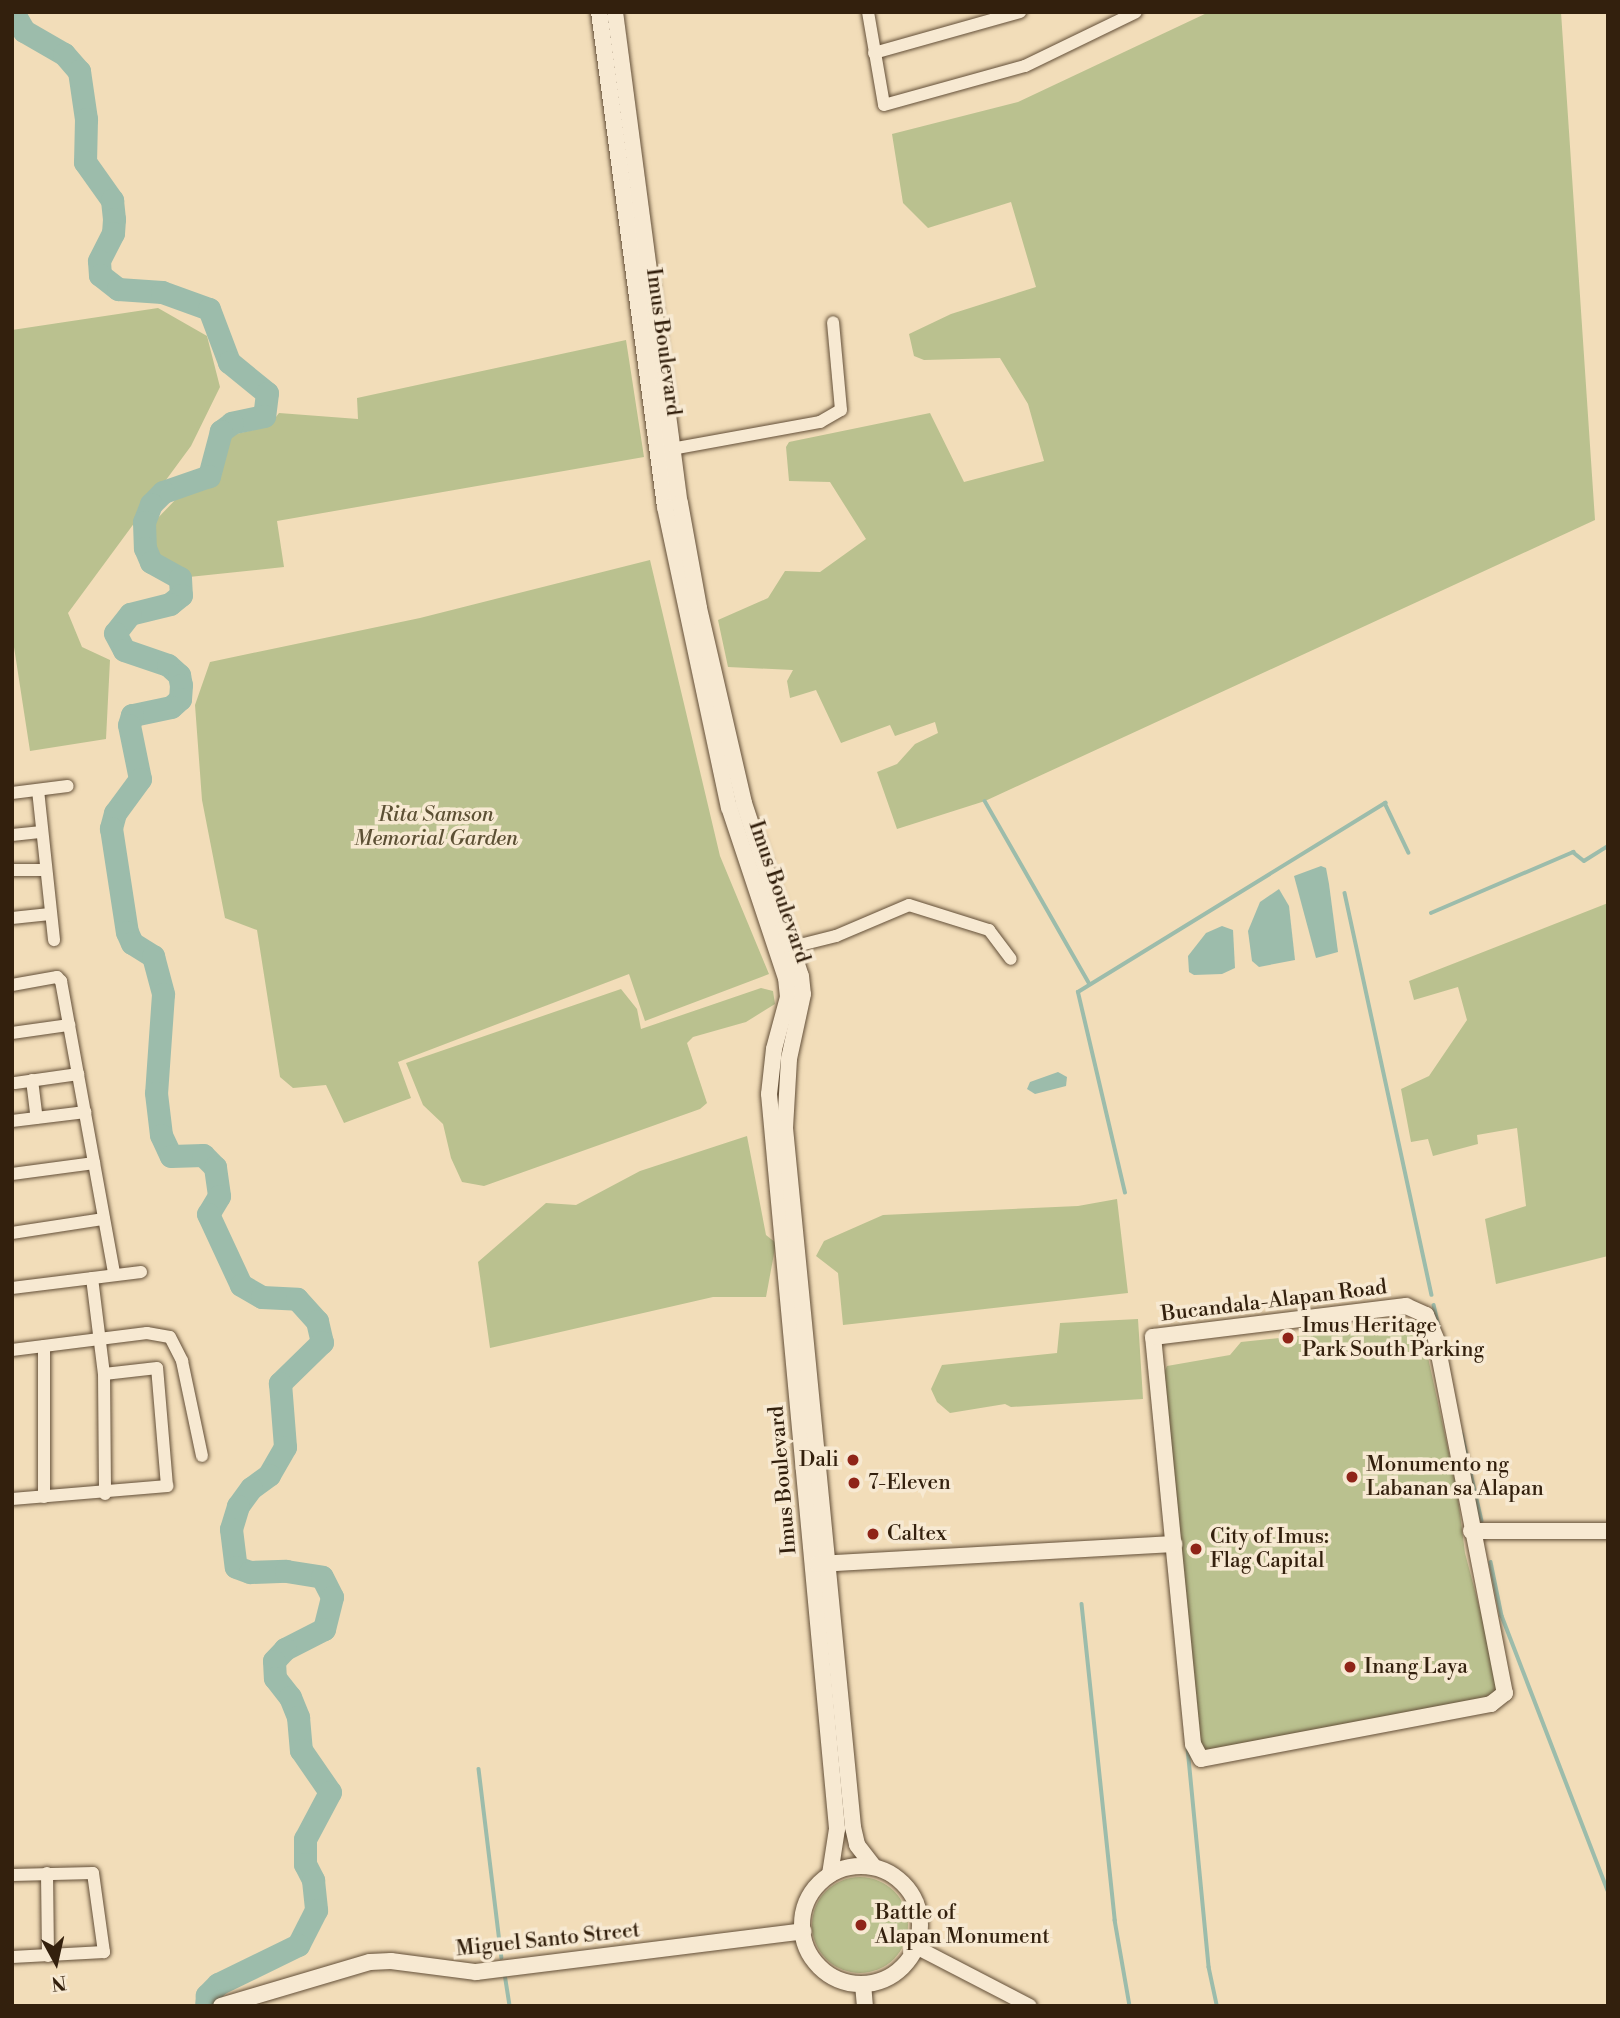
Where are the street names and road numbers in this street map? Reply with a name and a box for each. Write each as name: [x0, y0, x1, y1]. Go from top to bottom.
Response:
street label: Imus Boulevard: [640, 266, 686, 418]
street label: Imus Boulevard: [743, 817, 815, 967]
street label: Bucandala-Alapan Road: [1160, 1275, 1388, 1327]
street label: Imus Boulevard: [764, 1405, 802, 1555]
street label: Miguel Santo Street: [455, 1918, 641, 1962]

